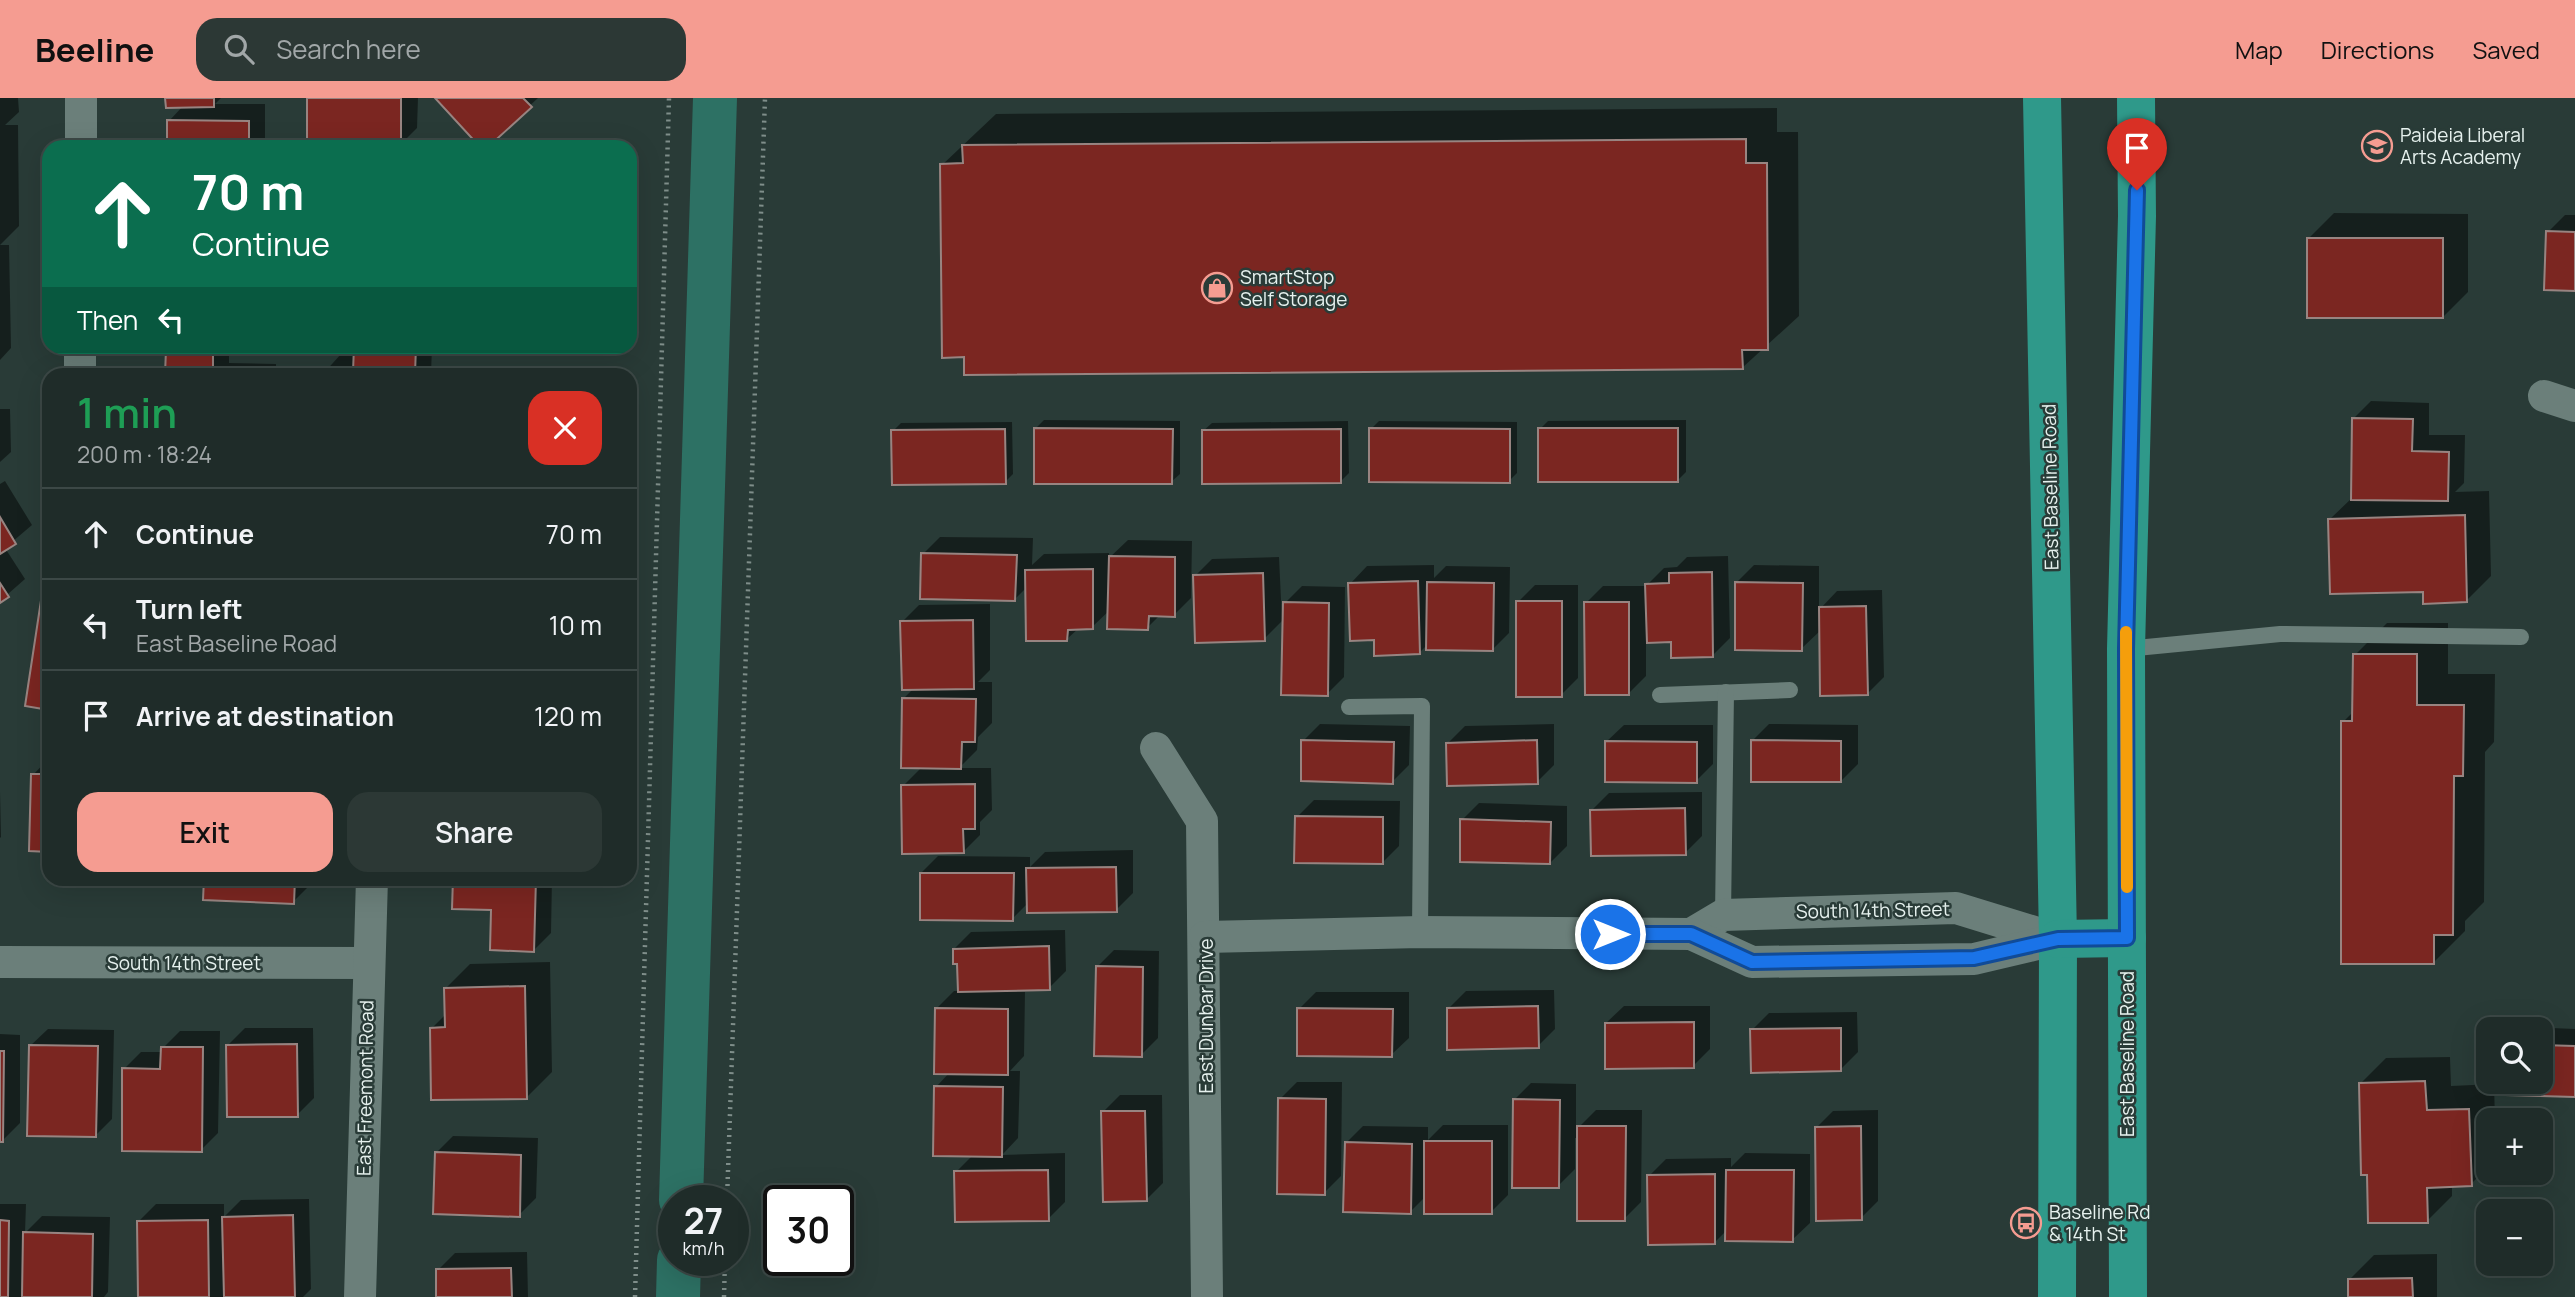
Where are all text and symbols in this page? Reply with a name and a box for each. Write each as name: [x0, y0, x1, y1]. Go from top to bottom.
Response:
search box: [196, 18, 686, 81]
text: Beeline: [35, 27, 154, 72]
icon: search: [220, 30, 258, 68]
text: Search here: [276, 31, 421, 67]
text: Map: [2235, 33, 2283, 66]
text: Directions: [2321, 33, 2434, 66]
text: Saved: [2472, 33, 2540, 66]
pin: [2107, 118, 2167, 190]
place label: Paideia Liberal Arts Academy: [2400, 122, 2525, 170]
icon: arrive: [2118, 129, 2156, 167]
school or university icon: Paideia Liberal Arts Academy: [2360, 129, 2394, 163]
text: 70 m: [192, 158, 304, 225]
icon: ahead: [77, 168, 168, 259]
text: Continue: [192, 222, 330, 266]
place label: SmartStop Self Storage: [1240, 264, 1347, 312]
shop icon: SmartStop Self Storage: [1200, 271, 1234, 305]
icon: left: [152, 301, 190, 339]
text: Then: [77, 302, 138, 338]
text: 1 min: [77, 383, 177, 441]
button: close: [528, 391, 602, 465]
street label: East Baseline Road: [2036, 404, 2064, 570]
text: 200 m · 18:24: [77, 438, 212, 470]
icon: ahead: [77, 515, 115, 553]
text: Continue: [136, 516, 254, 552]
text: 70 m: [546, 516, 602, 552]
text: Turn left: [136, 591, 243, 627]
icon: left: [77, 606, 115, 644]
text: 10 m: [549, 607, 602, 643]
text: East Baseline Road: [136, 627, 337, 659]
icon: arrive: [77, 697, 115, 735]
text: Arrive at destination: [136, 698, 394, 734]
text: 120 m: [534, 698, 602, 734]
button: Exit: [77, 792, 333, 872]
button: Share: [347, 792, 602, 872]
street label: South 14th Street: [1796, 896, 1950, 924]
position arrow: [1573, 897, 1647, 971]
street label: East Dunbar Drive: [1193, 939, 1219, 1093]
street label: South 14th Street: [107, 950, 261, 976]
street label: East Baseline Road: [2114, 971, 2140, 1137]
street label: East Freemont Road: [350, 1000, 380, 1176]
map controls: [2476, 1017, 2553, 1276]
button: search: [2476, 1017, 2553, 1094]
button: +: [2476, 1108, 2553, 1185]
speed limit sign: 30: [763, 1185, 854, 1276]
text: 27: [684, 1197, 723, 1245]
place label: Baseline Rd & 14th St: [2049, 1199, 2151, 1247]
button: −: [2476, 1199, 2553, 1276]
bus stop icon: Baseline Rd & 14th St: [2009, 1206, 2043, 1240]
text: km/h: [683, 1236, 724, 1260]

